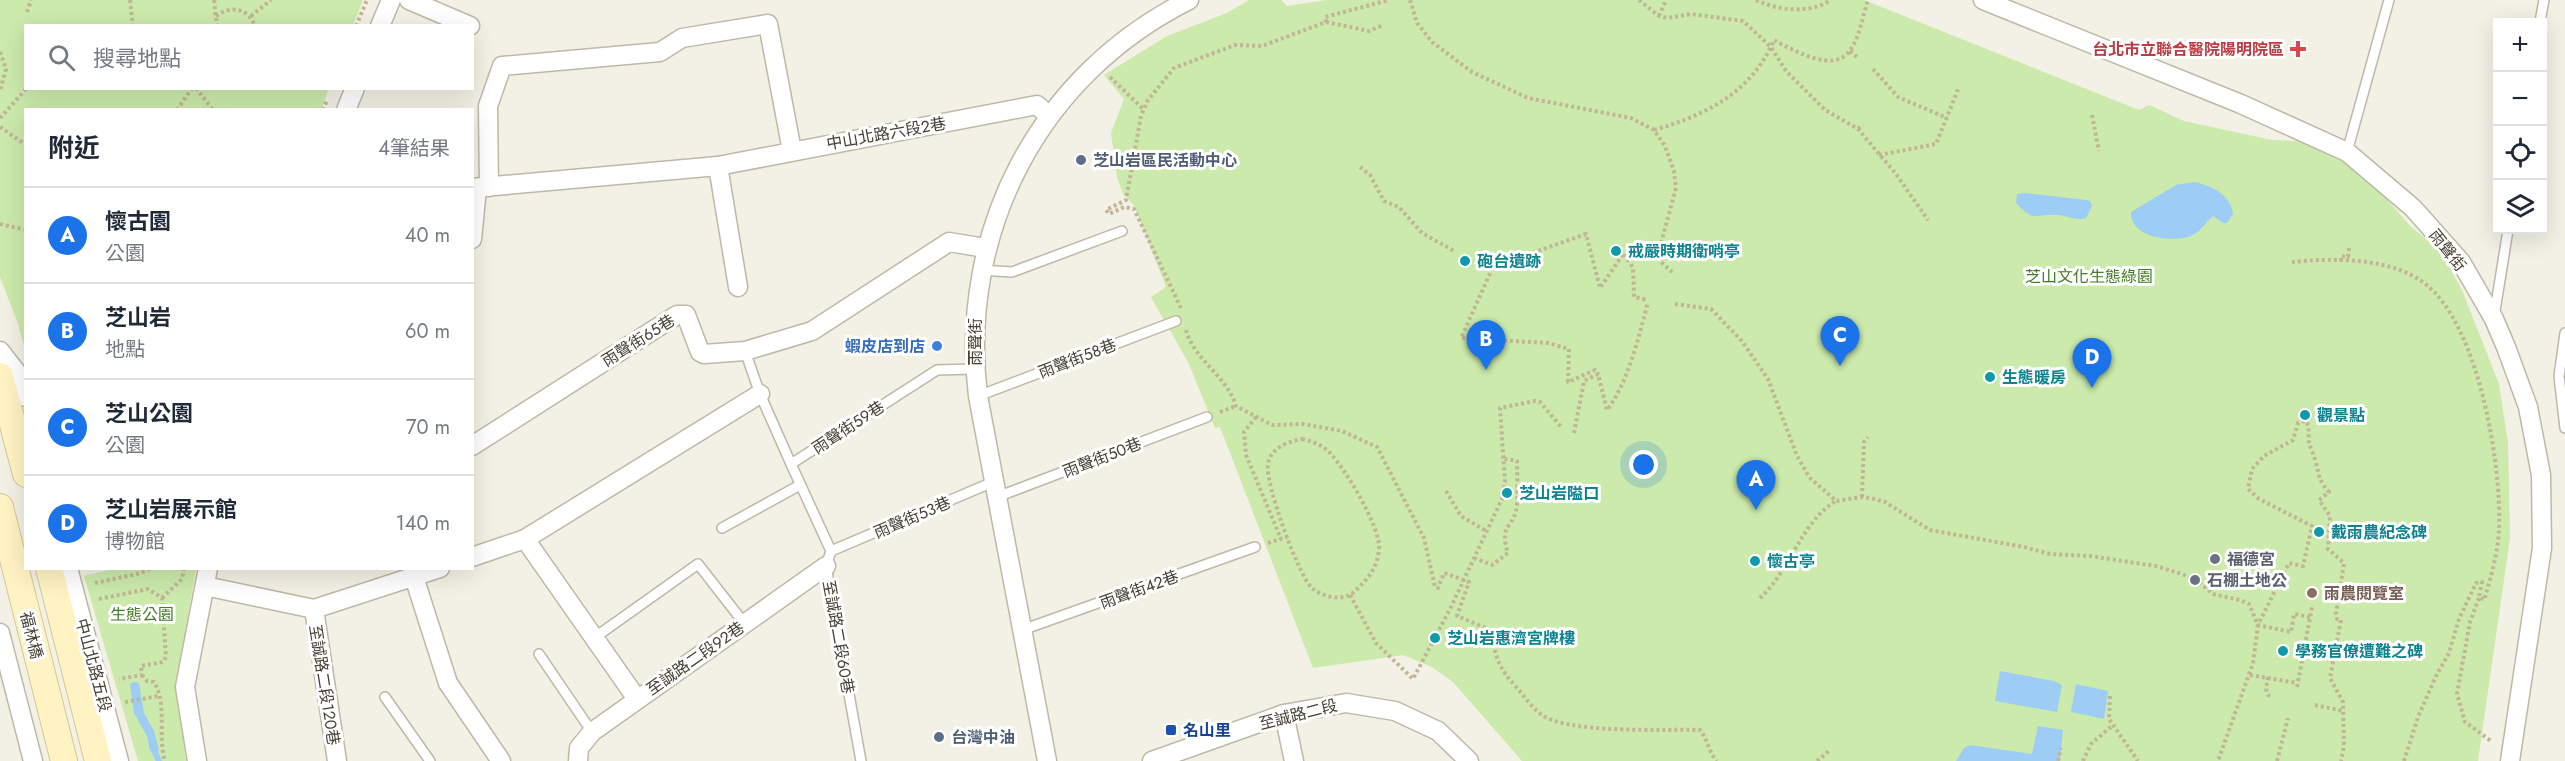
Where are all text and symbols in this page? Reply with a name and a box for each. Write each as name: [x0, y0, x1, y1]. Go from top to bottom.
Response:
map controls: [2493, 18, 2547, 234]
button: +: [2493, 18, 2547, 72]
search box: [24, 24, 474, 90]
place label: 台北市立聯合醫院陽明院區: [2092, 38, 2284, 61]
marker: 台北市立聯合醫院陽明院區: [2289, 40, 2307, 58]
icon: search: [45, 41, 78, 74]
text: 搜尋地點: [93, 42, 181, 74]
button: −: [2493, 72, 2547, 126]
street label: 中山北路六段2巷: [824, 112, 948, 155]
button: locate: [2493, 126, 2547, 180]
text: 附近: [48, 129, 100, 167]
text: 4筆結果: [378, 134, 450, 163]
place label: 芝山岩區民活動中心: [1093, 149, 1237, 172]
marker: 芝山岩區民活動中心: [1074, 153, 1088, 167]
button: layers: [2493, 180, 2547, 234]
text: 懷古園: [105, 205, 171, 237]
text: A: [60, 221, 75, 250]
text: 40 m: [405, 221, 450, 250]
street label: 雨聲街: [2424, 224, 2472, 276]
text: 公園: [105, 239, 145, 268]
place label: 戒嚴時期衛哨亭: [1628, 240, 1740, 263]
marker: 戒嚴時期衛哨亭: [1609, 244, 1623, 258]
place label: 砲台遺跡: [1477, 250, 1541, 273]
marker: 砲台遺跡: [1458, 254, 1472, 268]
park label: 芝山文化生態綠園: [2025, 265, 2153, 288]
text: 芝山岩: [105, 301, 171, 333]
street label: 雨聲街65巷: [597, 309, 679, 372]
pin: C: [1820, 316, 1860, 366]
text: B: [61, 317, 74, 346]
text: 60 m: [405, 317, 450, 346]
street label: 雨聲街: [964, 318, 987, 366]
pin: B: [1466, 320, 1506, 370]
street label: 雨聲街58巷: [1035, 333, 1119, 384]
text: 地點: [105, 335, 145, 364]
place label: 蝦皮店到店: [845, 335, 925, 358]
pin: D: [2072, 338, 2112, 388]
marker: 蝦皮店到店: [930, 339, 944, 353]
place label: 生態暖房: [2002, 366, 2066, 389]
marker: 生態暖房: [1983, 370, 1997, 384]
street label: 雨聲街59巷: [808, 395, 889, 459]
text: 芝山公園: [105, 397, 193, 429]
place label: 觀景點: [2317, 404, 2365, 427]
marker: 觀景點: [2298, 408, 2312, 422]
text: C: [60, 413, 75, 442]
text: 70 m: [406, 413, 450, 442]
text: 公園: [105, 431, 145, 460]
street label: 雨聲街50巷: [1059, 432, 1145, 483]
your location: [1629, 450, 1658, 479]
pin: A: [1736, 460, 1776, 510]
place label: 芝山岩隘口: [1519, 482, 1599, 505]
marker: 芝山岩隘口: [1500, 486, 1514, 500]
street label: 雨聲街53巷: [870, 491, 954, 544]
text: 芝山岩展示館: [105, 493, 237, 525]
text: D: [60, 509, 75, 538]
text: 140 m: [396, 509, 450, 538]
place label: 戴雨農紀念碑: [2331, 521, 2427, 544]
marker: 戴雨農紀念碑: [2312, 525, 2326, 539]
text: 博物館: [105, 527, 165, 556]
place label: 福德宮: [2227, 548, 2275, 571]
place label: 懷古亭: [1767, 550, 1815, 573]
marker: 福德宮: [2208, 552, 2222, 566]
marker: 懷古亭: [1748, 554, 1762, 568]
street label: 雨聲街42巷: [1097, 565, 1182, 614]
place label: 石棚土地公: [2207, 569, 2287, 592]
marker: 石棚土地公: [2188, 573, 2202, 587]
street label: 至誠路二段60巷: [817, 579, 860, 696]
place label: 雨農閱覽室: [2324, 582, 2404, 605]
marker: 雨農閱覽室: [2305, 586, 2319, 600]
park label: 生態公園: [110, 603, 174, 626]
street label: 福林橋: [15, 609, 48, 661]
street label: 中山北路五段: [70, 616, 117, 714]
street label: 至誠路二段92巷: [642, 616, 749, 701]
street label: 至誠路二段120巷: [304, 623, 345, 747]
place label: 芝山岩惠濟宮牌樓: [1447, 627, 1575, 650]
marker: 芝山岩惠濟宮牌樓: [1428, 631, 1442, 645]
place label: 學務官僚遭難之碑: [2295, 640, 2423, 663]
marker: 學務官僚遭難之碑: [2276, 644, 2290, 658]
street label: 至誠路二段: [1257, 694, 1340, 735]
place label: 名山里: [1183, 719, 1231, 742]
marker: 名山里: [1164, 723, 1178, 737]
place label: 台灣中油: [951, 726, 1015, 749]
marker: 台灣中油: [932, 730, 946, 744]

